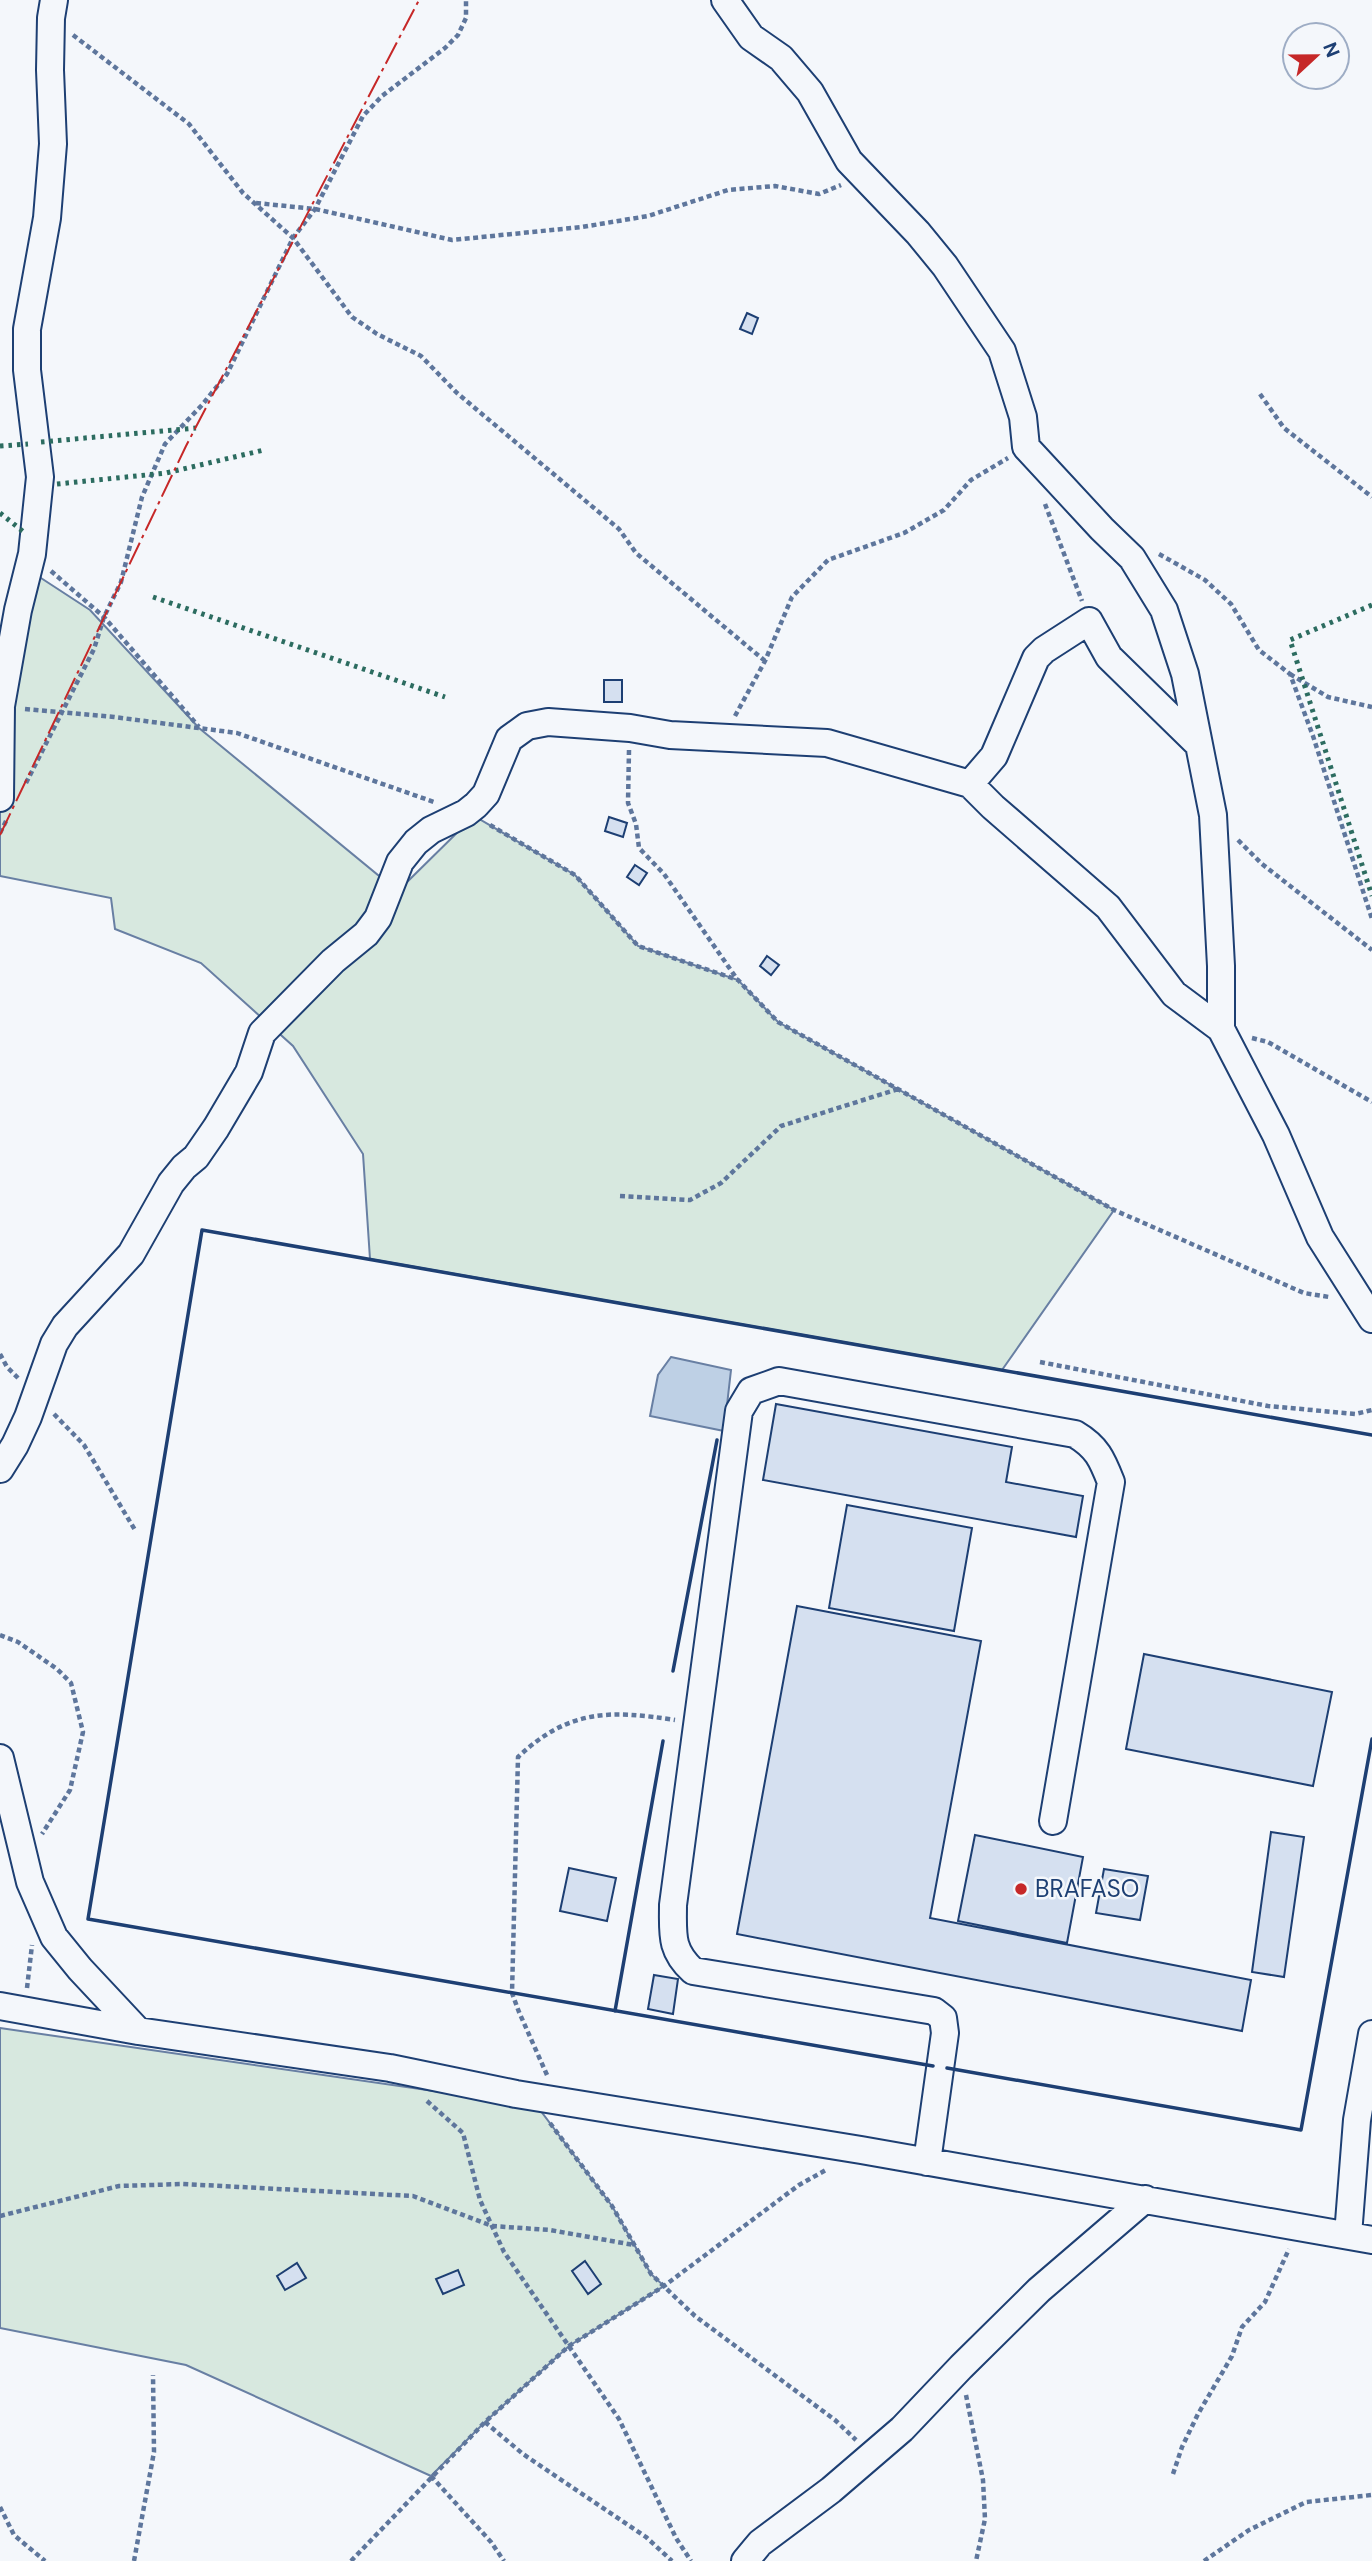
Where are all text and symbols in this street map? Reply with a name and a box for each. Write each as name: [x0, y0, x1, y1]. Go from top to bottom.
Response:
north arrow: [1281, 21, 1351, 91]
text: N: [1317, 39, 1345, 61]
place label: BRAFASO: [1035, 1873, 1139, 1904]
marker: BRAFASO: [1013, 1881, 1029, 1897]

